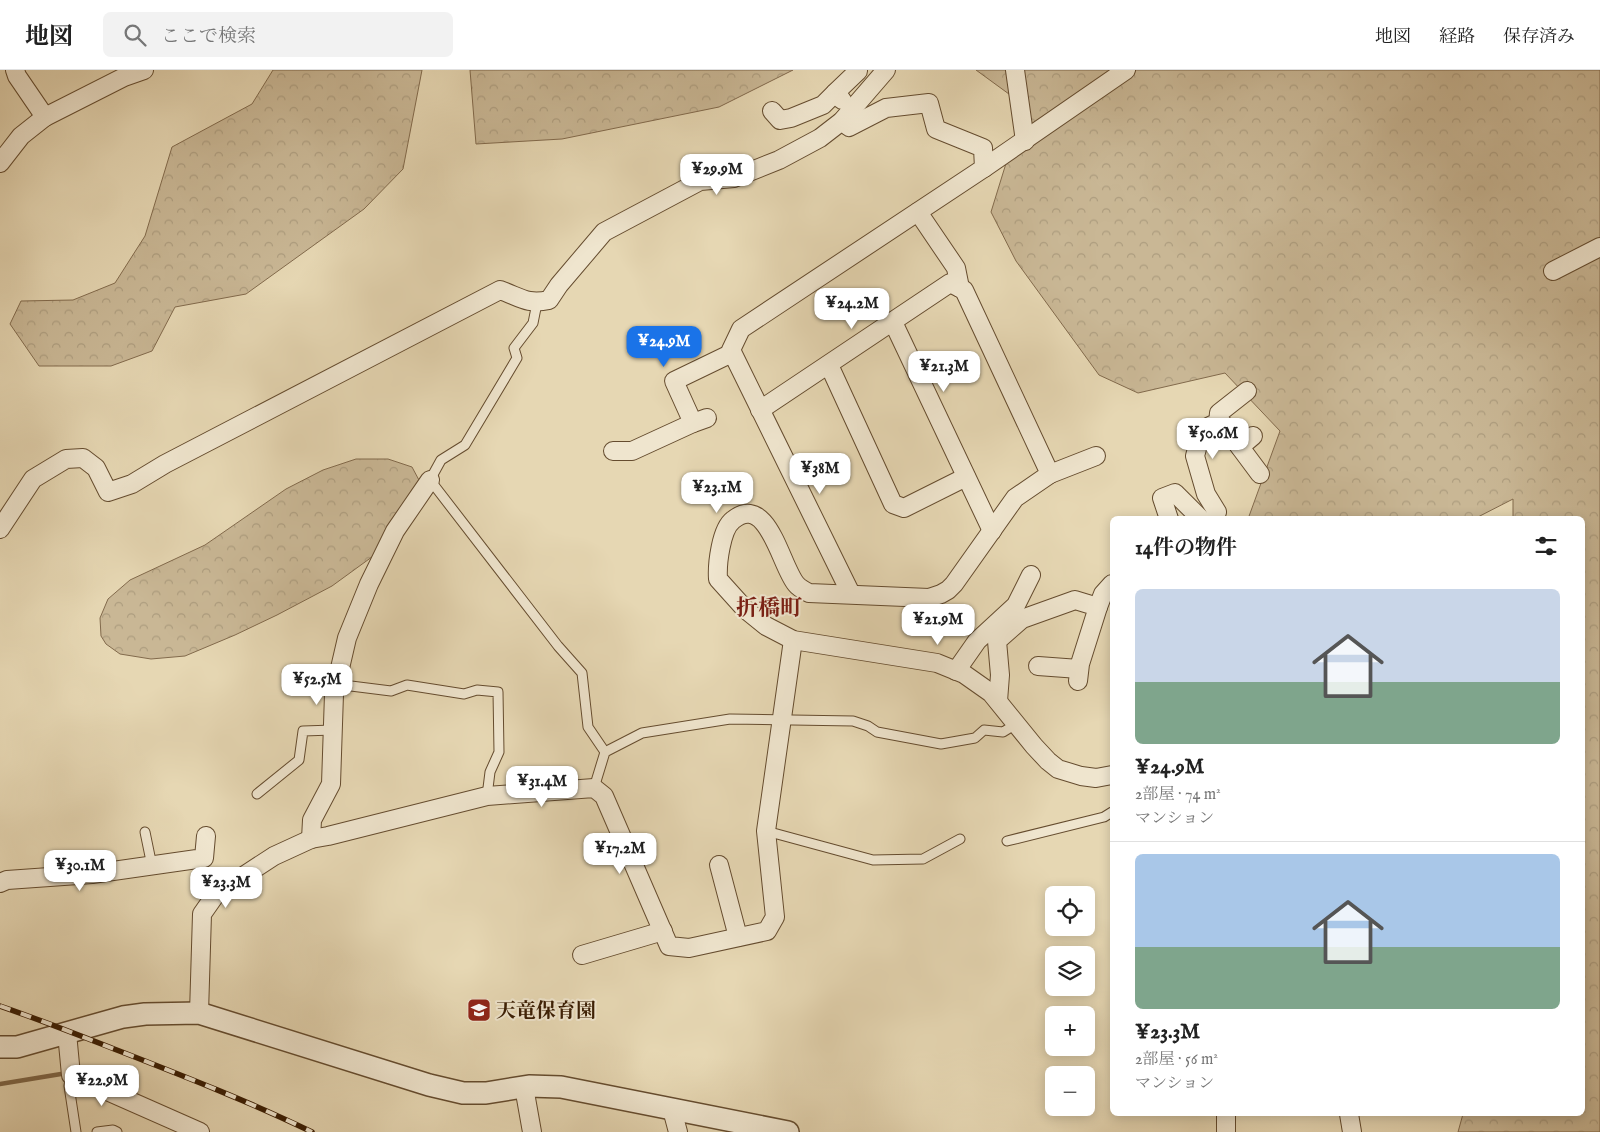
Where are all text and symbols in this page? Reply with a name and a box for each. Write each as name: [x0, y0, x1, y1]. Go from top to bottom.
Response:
search box: [103, 12, 453, 57]
icon: search: [121, 21, 149, 49]
text: 地図: [25, 22, 73, 53]
text: ここで検索: [161, 25, 256, 49]
text: 地図: [1375, 26, 1411, 49]
text: 経路: [1439, 26, 1475, 49]
text: 保存済み: [1503, 26, 1575, 49]
pin: ¥29.9M: [676, 154, 758, 196]
text: ¥29.9M: [691, 160, 743, 180]
pin: ¥24.2M: [811, 288, 893, 330]
text: ¥24.2M: [825, 294, 879, 314]
pin: ¥24.9M: [623, 326, 705, 368]
text: ¥24.9M: [638, 332, 690, 352]
pin: ¥21.3M: [903, 350, 985, 393]
text: ¥21.3M: [919, 357, 969, 377]
pin: ¥50.6M: [1172, 418, 1254, 460]
text: ¥50.6M: [1188, 424, 1238, 444]
pin: ¥38M: [790, 452, 850, 495]
text: ¥38M: [801, 459, 839, 479]
pin: ¥23.1M: [676, 472, 758, 514]
text: ¥23.1M: [692, 478, 742, 498]
icon: filters: [1532, 532, 1560, 560]
text: 14件の物件: [1135, 535, 1237, 562]
district label: 折橋町: [736, 595, 802, 623]
pin: ¥21.9M: [897, 604, 979, 646]
text: ¥21.9M: [913, 610, 963, 630]
icon: home: [1303, 621, 1393, 711]
pin: ¥52.5M: [276, 664, 358, 706]
text: ¥52.5M: [292, 670, 342, 690]
text: ¥24.9M: [1135, 754, 1204, 781]
pin: ¥31.4M: [501, 766, 583, 808]
text: ¥31.4M: [517, 772, 567, 792]
text: 2部屋 · 74 m²: [1135, 785, 1221, 805]
text: マンション: [1135, 809, 1214, 829]
pin: ¥17.2M: [579, 832, 661, 875]
text: ¥17.2M: [594, 839, 646, 859]
pin: ¥30.1M: [39, 850, 121, 892]
text: ¥30.1M: [55, 856, 105, 876]
pin: ¥23.3M: [185, 866, 267, 909]
text: ¥23.3M: [201, 873, 251, 893]
map controls: [1045, 886, 1095, 1116]
button: locate: [1045, 886, 1095, 936]
icon: home: [1303, 887, 1393, 977]
button: layers: [1045, 946, 1095, 996]
school or university icon: 天竜保育園: [466, 997, 492, 1023]
place label: 天竜保育園: [496, 999, 596, 1024]
button: +: [1045, 1006, 1095, 1056]
text: ¥23.3M: [1135, 1019, 1200, 1046]
text: 2部屋 · 56 m²: [1135, 1050, 1218, 1070]
pin: ¥22.9M: [61, 1064, 143, 1107]
button: −: [1045, 1066, 1095, 1116]
text: ¥22.9M: [76, 1071, 128, 1091]
text: マンション: [1135, 1074, 1214, 1094]

